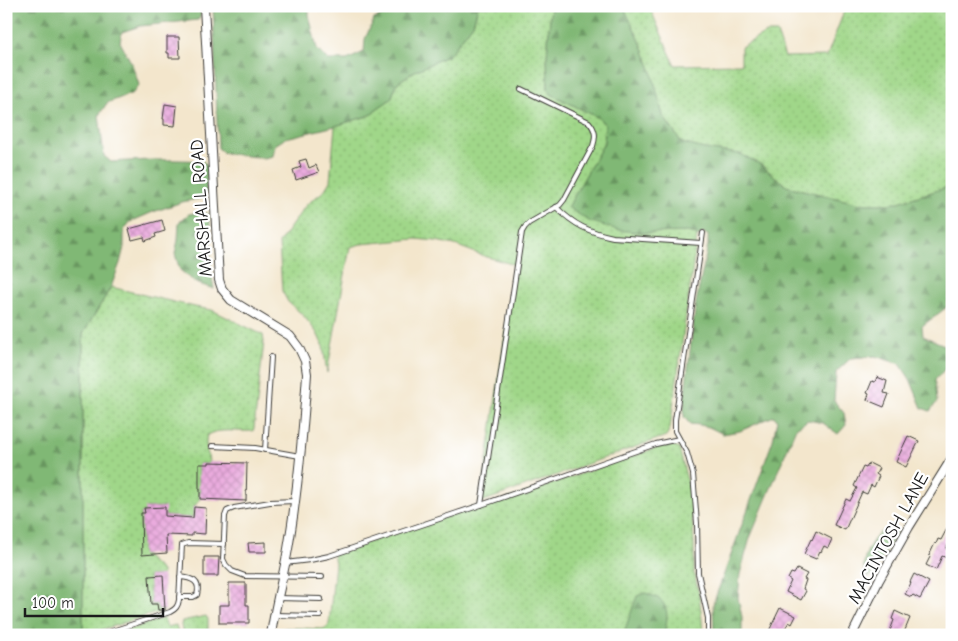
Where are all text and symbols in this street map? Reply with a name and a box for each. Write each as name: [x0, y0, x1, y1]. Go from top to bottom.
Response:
street label: MARSHALL ROAD: [186, 139, 217, 277]
street label: MACINTOSH LANE: [844, 469, 933, 607]
scale bar: [25, 586, 162, 618]
text: 100 m: [32, 594, 74, 612]

